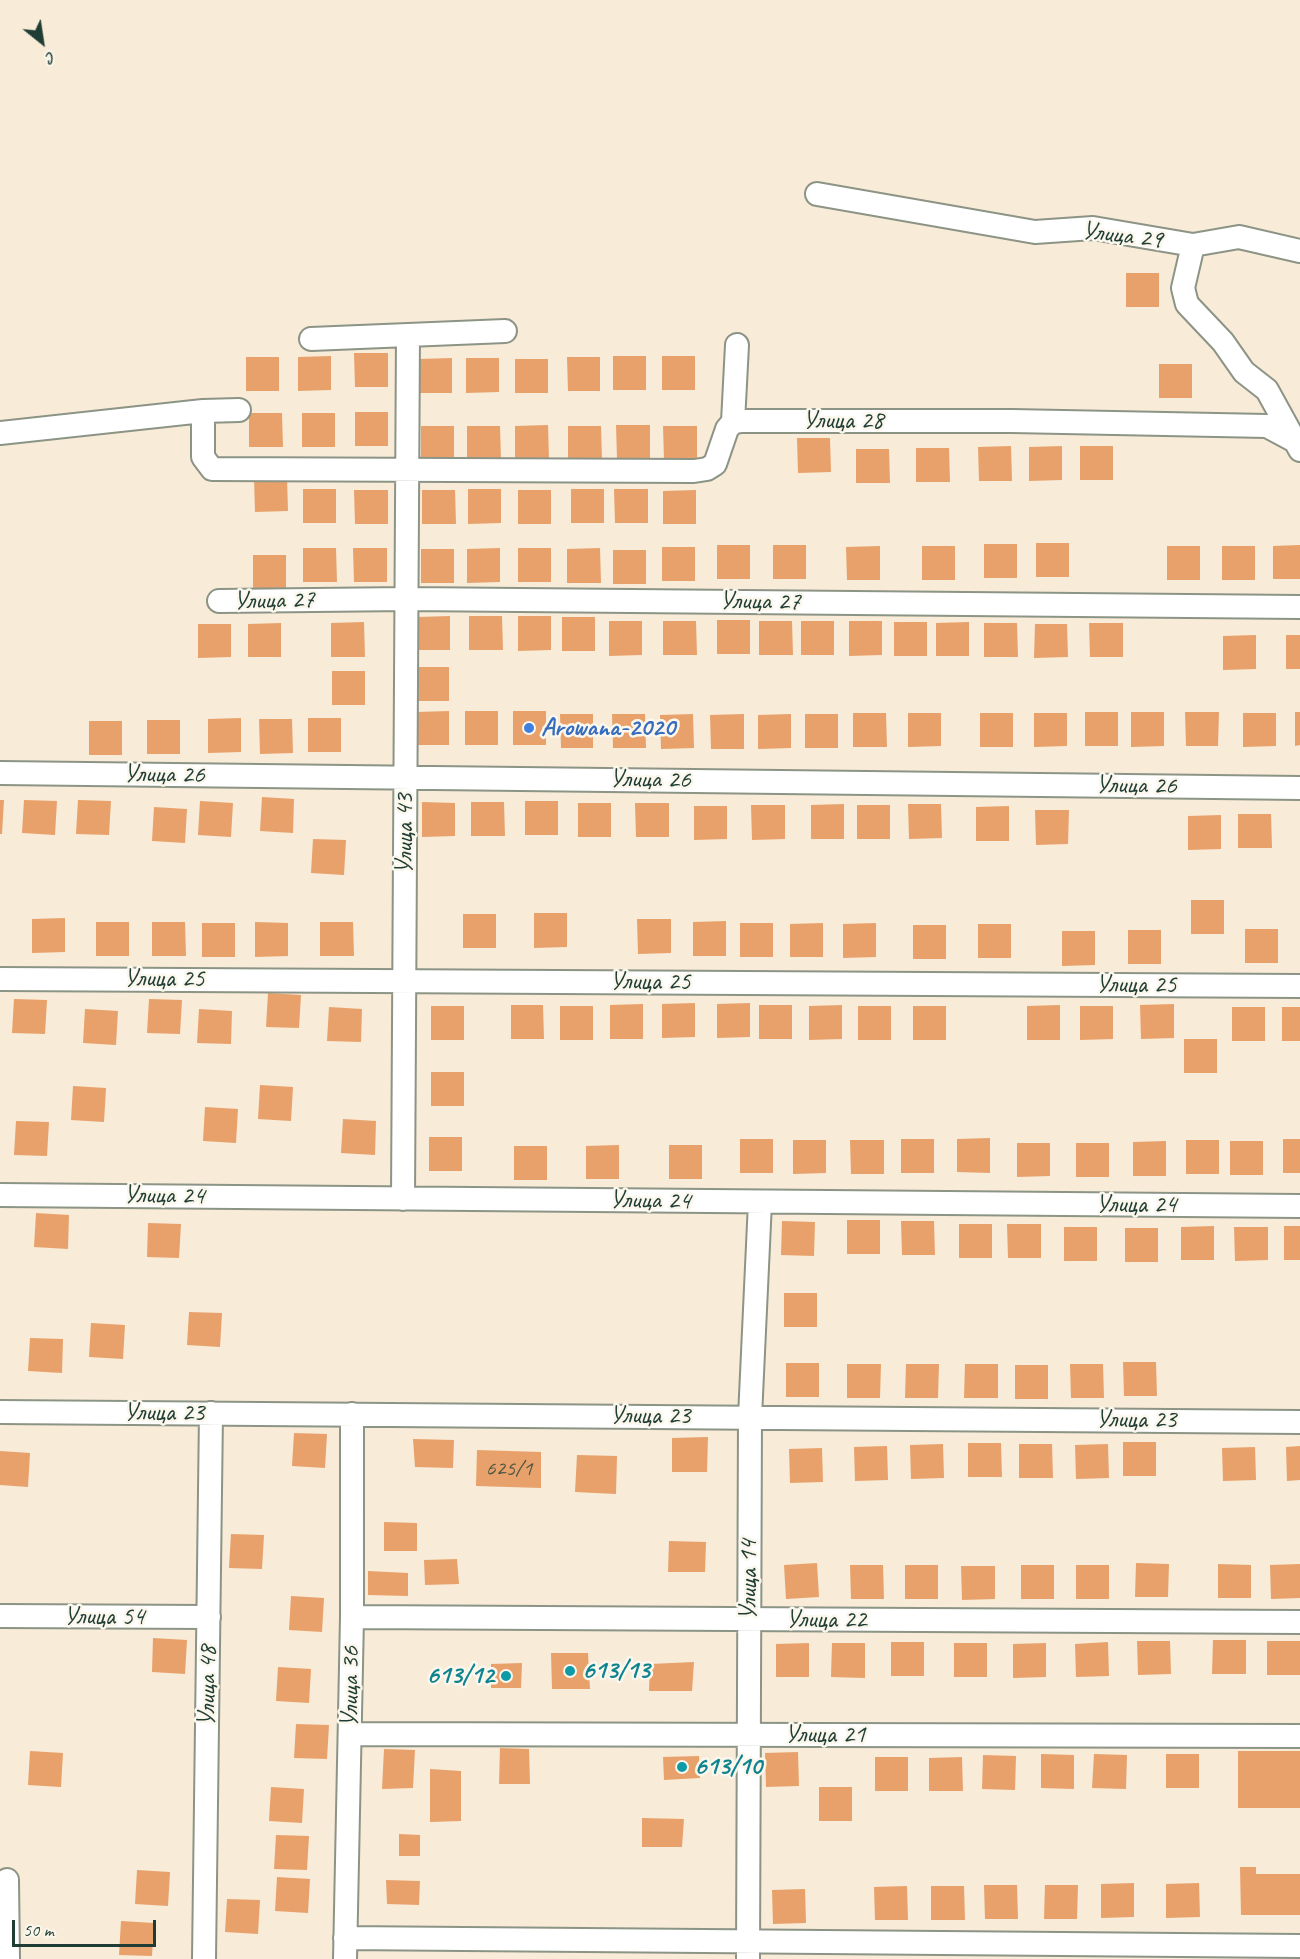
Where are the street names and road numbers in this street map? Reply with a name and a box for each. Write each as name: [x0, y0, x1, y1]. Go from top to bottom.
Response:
street label: Улица 29: [1080, 216, 1164, 256]
street label: Улица 28: [802, 405, 884, 437]
street label: Улица 27: [233, 585, 315, 617]
street label: Улица 27: [719, 586, 801, 618]
street label: Улица 26: [123, 759, 205, 791]
street label: Улица 26: [609, 764, 691, 796]
street label: Улица 26: [1095, 770, 1177, 802]
street label: Улица 43: [389, 793, 421, 875]
street label: Улица 25: [123, 963, 205, 995]
street label: Улица 25: [609, 966, 691, 998]
street label: Улица 25: [1095, 969, 1177, 1001]
street label: Улица 24: [123, 1180, 205, 1212]
street label: Улица 24: [609, 1185, 691, 1217]
street label: Улица 24: [1095, 1189, 1177, 1221]
street label: Улица 23: [123, 1397, 205, 1429]
street label: Улица 23: [609, 1400, 691, 1432]
street label: Улица 23: [1095, 1404, 1177, 1436]
street label: Улица 14: [733, 1539, 765, 1621]
street label: Улица 54: [63, 1601, 145, 1633]
street label: Улица 22: [785, 1604, 867, 1636]
street label: Улица 48: [192, 1645, 224, 1727]
street label: Улица 36: [335, 1646, 367, 1728]
street label: Улица 21: [784, 1719, 866, 1751]

